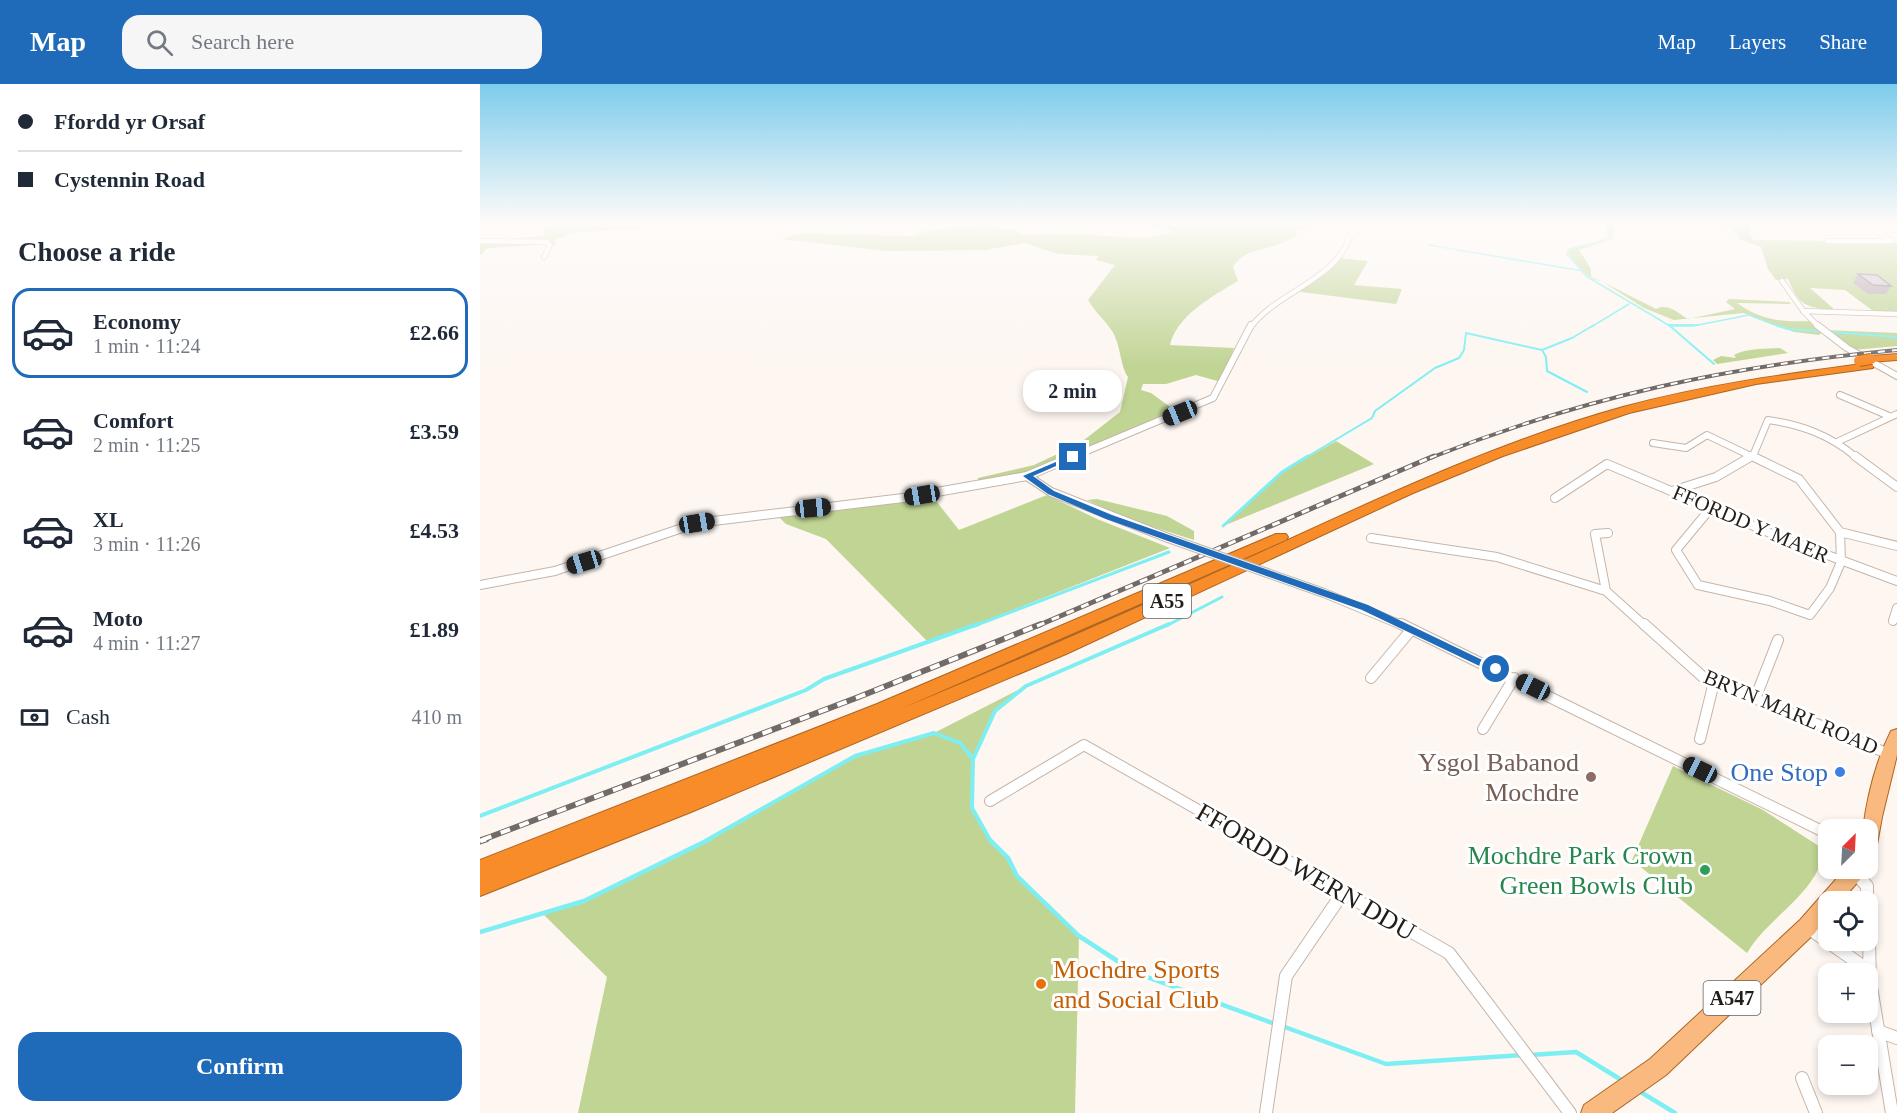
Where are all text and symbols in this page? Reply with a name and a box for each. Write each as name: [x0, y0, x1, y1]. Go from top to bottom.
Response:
search box: [122, 15, 542, 69]
text: Map: [30, 26, 86, 57]
icon: search: [143, 26, 176, 59]
text: Search here: [191, 29, 294, 54]
text: Map: [1658, 30, 1696, 54]
text: Layers: [1729, 30, 1786, 54]
text: Share: [1819, 30, 1867, 54]
text: Ffordd yr Orsaf: [54, 109, 205, 134]
text: Cystennin Road: [54, 167, 205, 192]
text: Choose a ride: [18, 237, 176, 267]
icon: car: [21, 306, 75, 360]
text: Economy: [93, 309, 181, 334]
text: £2.66: [410, 320, 459, 345]
text: 1 min · 11:24: [93, 335, 201, 357]
callout: 2 min: [1024, 370, 1122, 412]
text: 2 min: [1048, 380, 1097, 402]
car: [1160, 398, 1200, 428]
icon: car: [21, 405, 75, 459]
text: Comfort: [93, 408, 174, 433]
text: £3.59: [410, 419, 459, 444]
text: 2 min · 11:25: [93, 434, 201, 456]
route end: [1059, 443, 1086, 470]
street label: FFORDD Y MAER: [1669, 480, 1833, 568]
car: [903, 483, 941, 507]
car: [794, 497, 832, 519]
icon: car: [21, 504, 75, 558]
text: XL: [93, 507, 124, 532]
car: [678, 511, 716, 535]
text: £4.53: [410, 518, 459, 543]
text: 3 min · 11:26: [93, 533, 201, 555]
car: [564, 548, 604, 576]
road number: A55: [1143, 584, 1191, 618]
icon: car: [21, 603, 75, 657]
text: Moto: [93, 606, 143, 631]
text: £1.89: [410, 617, 459, 642]
text: 4 min · 11:27: [93, 632, 201, 654]
route start: [1482, 655, 1509, 682]
street label: BRYN MARL ROAD: [1700, 664, 1882, 760]
car: [1513, 671, 1553, 703]
icon: cash: [18, 701, 51, 734]
text: Cash: [66, 704, 110, 729]
text: 410 m: [411, 706, 462, 728]
place label: Ysgol Babanod Mochdre: [1418, 748, 1579, 807]
car: [1680, 754, 1720, 786]
place label: One Stop: [1731, 758, 1828, 787]
marker: One Stop: [1833, 765, 1847, 779]
marker: Ysgol Babanod Mochdre: [1584, 770, 1598, 784]
street label: FFORDD WERN DDU: [1191, 797, 1421, 947]
north arrow: [1818, 819, 1878, 879]
map controls: [1818, 819, 1878, 1095]
place label: Mochdre Park Crown Green Bowls Club: [1468, 841, 1693, 900]
marker: Mochdre Park Crown Green Bowls Club: [1698, 863, 1712, 877]
button: locate: [1818, 891, 1878, 951]
place label: Mochdre Sports and Social Club: [1053, 955, 1220, 1014]
button: +: [1818, 963, 1878, 1023]
marker: Mochdre Sports and Social Club: [1034, 977, 1048, 991]
road number: A547: [1704, 981, 1760, 1015]
button: Confirm: [18, 1032, 462, 1101]
button: −: [1818, 1035, 1878, 1095]

